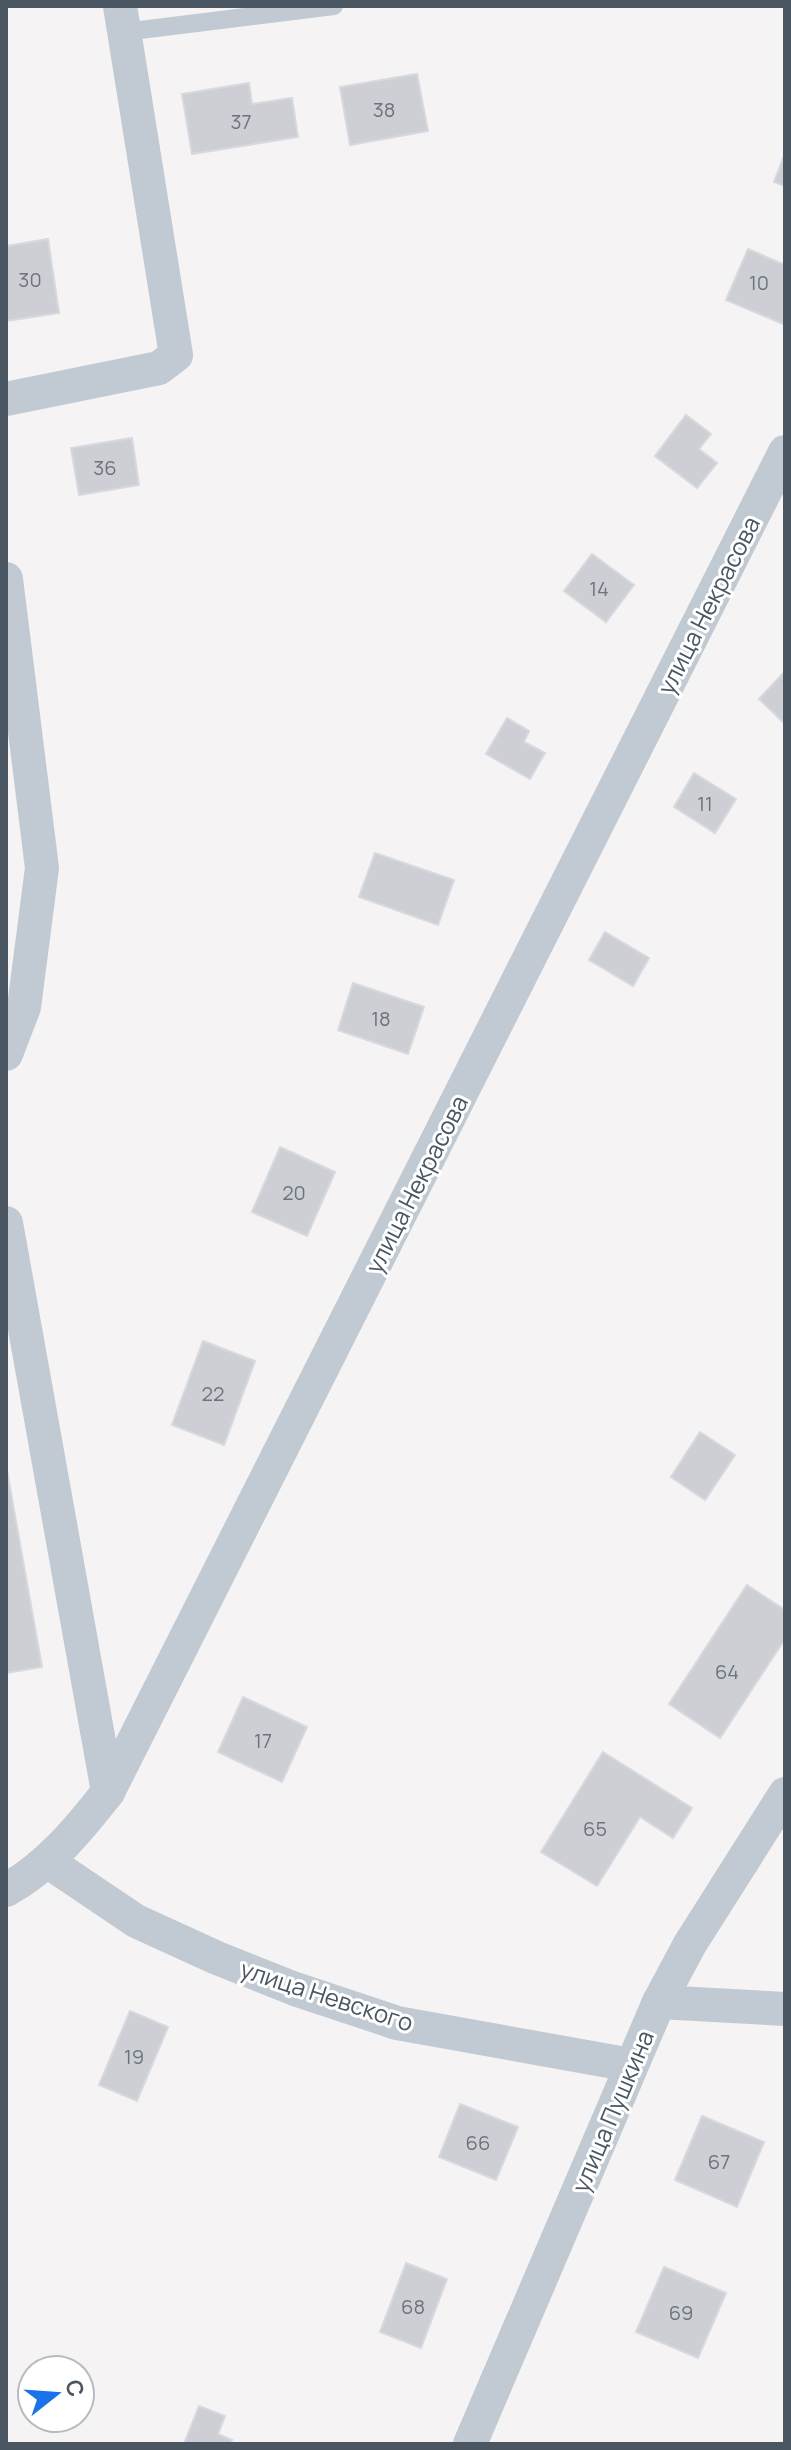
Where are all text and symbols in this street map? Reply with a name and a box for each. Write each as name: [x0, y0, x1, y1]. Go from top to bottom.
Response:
house number: 38: [373, 96, 395, 123]
house number: 37: [230, 108, 252, 135]
house number: 30: [18, 266, 42, 293]
house number: 10: [749, 269, 769, 296]
house number: 36: [93, 454, 117, 481]
street label: улица Некрасова: [649, 510, 767, 700]
house number: 14: [589, 575, 609, 602]
house number: 11: [697, 790, 713, 817]
house number: 18: [371, 1005, 391, 1032]
street label: улица Некрасова: [357, 1089, 475, 1279]
house number: 20: [282, 1179, 306, 1206]
house number: 22: [202, 1380, 224, 1407]
house number: 64: [715, 1658, 739, 1685]
house number: 17: [254, 1727, 272, 1754]
house number: 65: [583, 1815, 607, 1842]
street label: улица Невского: [236, 1951, 418, 2039]
street label: улица Пушкина: [563, 2025, 661, 2197]
house number: 19: [124, 2043, 144, 2070]
house number: 66: [466, 2129, 490, 2156]
house number: 67: [708, 2148, 730, 2175]
house number: 68: [401, 2293, 425, 2320]
house number: 69: [669, 2299, 693, 2326]
north arrow: [16, 2354, 96, 2434]
text: С: [58, 2376, 92, 2400]

